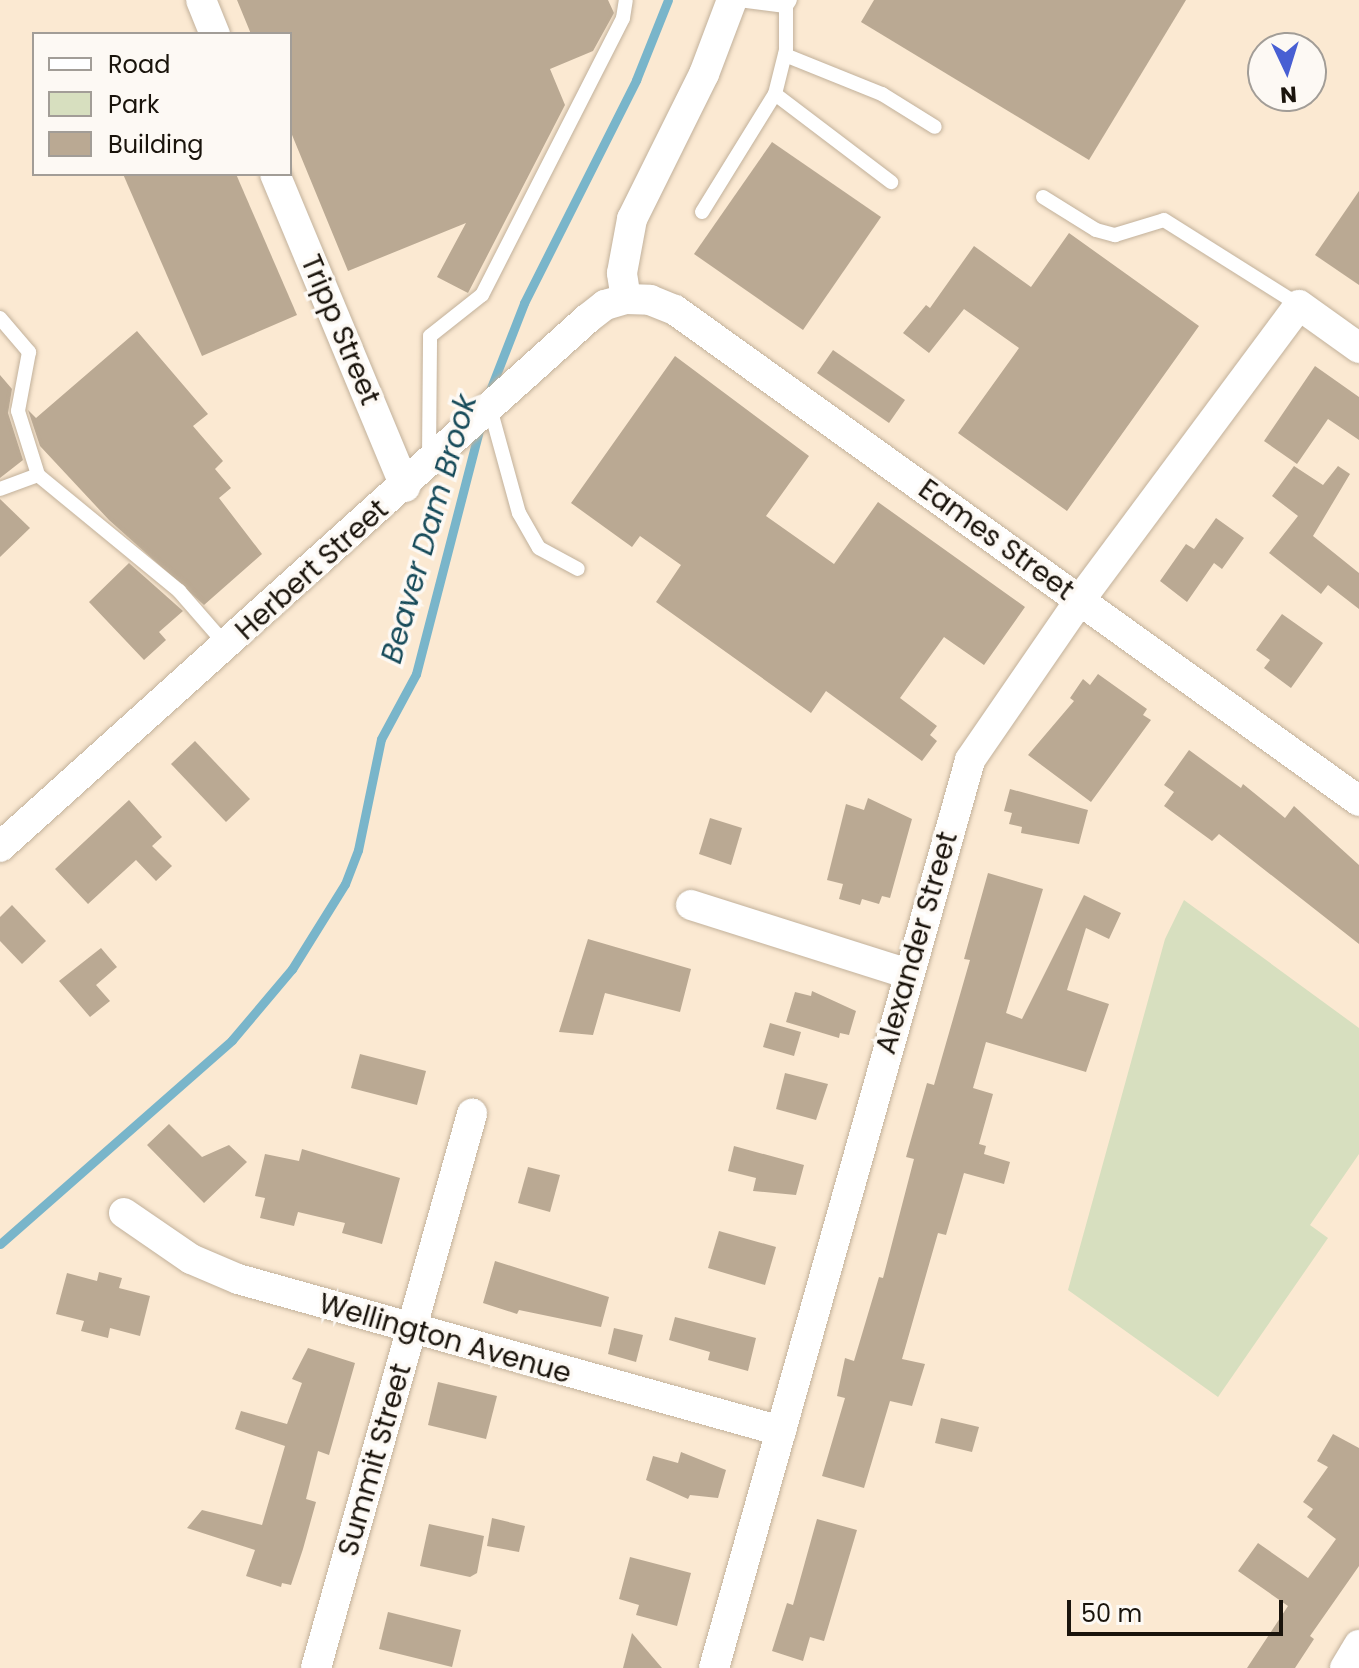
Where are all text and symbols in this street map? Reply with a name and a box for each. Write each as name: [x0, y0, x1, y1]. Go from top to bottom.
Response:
legend: [32, 32, 292, 176]
north arrow: [1247, 32, 1327, 112]
text: Road: [108, 48, 170, 81]
text: N: [1279, 78, 1298, 110]
text: Park: [108, 88, 159, 121]
text: Building: [108, 128, 204, 161]
street label: Tripp Street: [293, 250, 387, 410]
water label: Beaver Dam Brook: [373, 391, 485, 667]
street label: Eames Street: [912, 472, 1080, 608]
street label: Herbert Street: [229, 493, 395, 647]
street label: Alexander Street: [869, 828, 965, 1058]
street label: Wellington Avenue: [315, 1287, 575, 1391]
street label: Summit Street: [331, 1360, 419, 1560]
scale bar: [1071, 1584, 1287, 1634]
text: 50 m: [1081, 1597, 1142, 1630]

